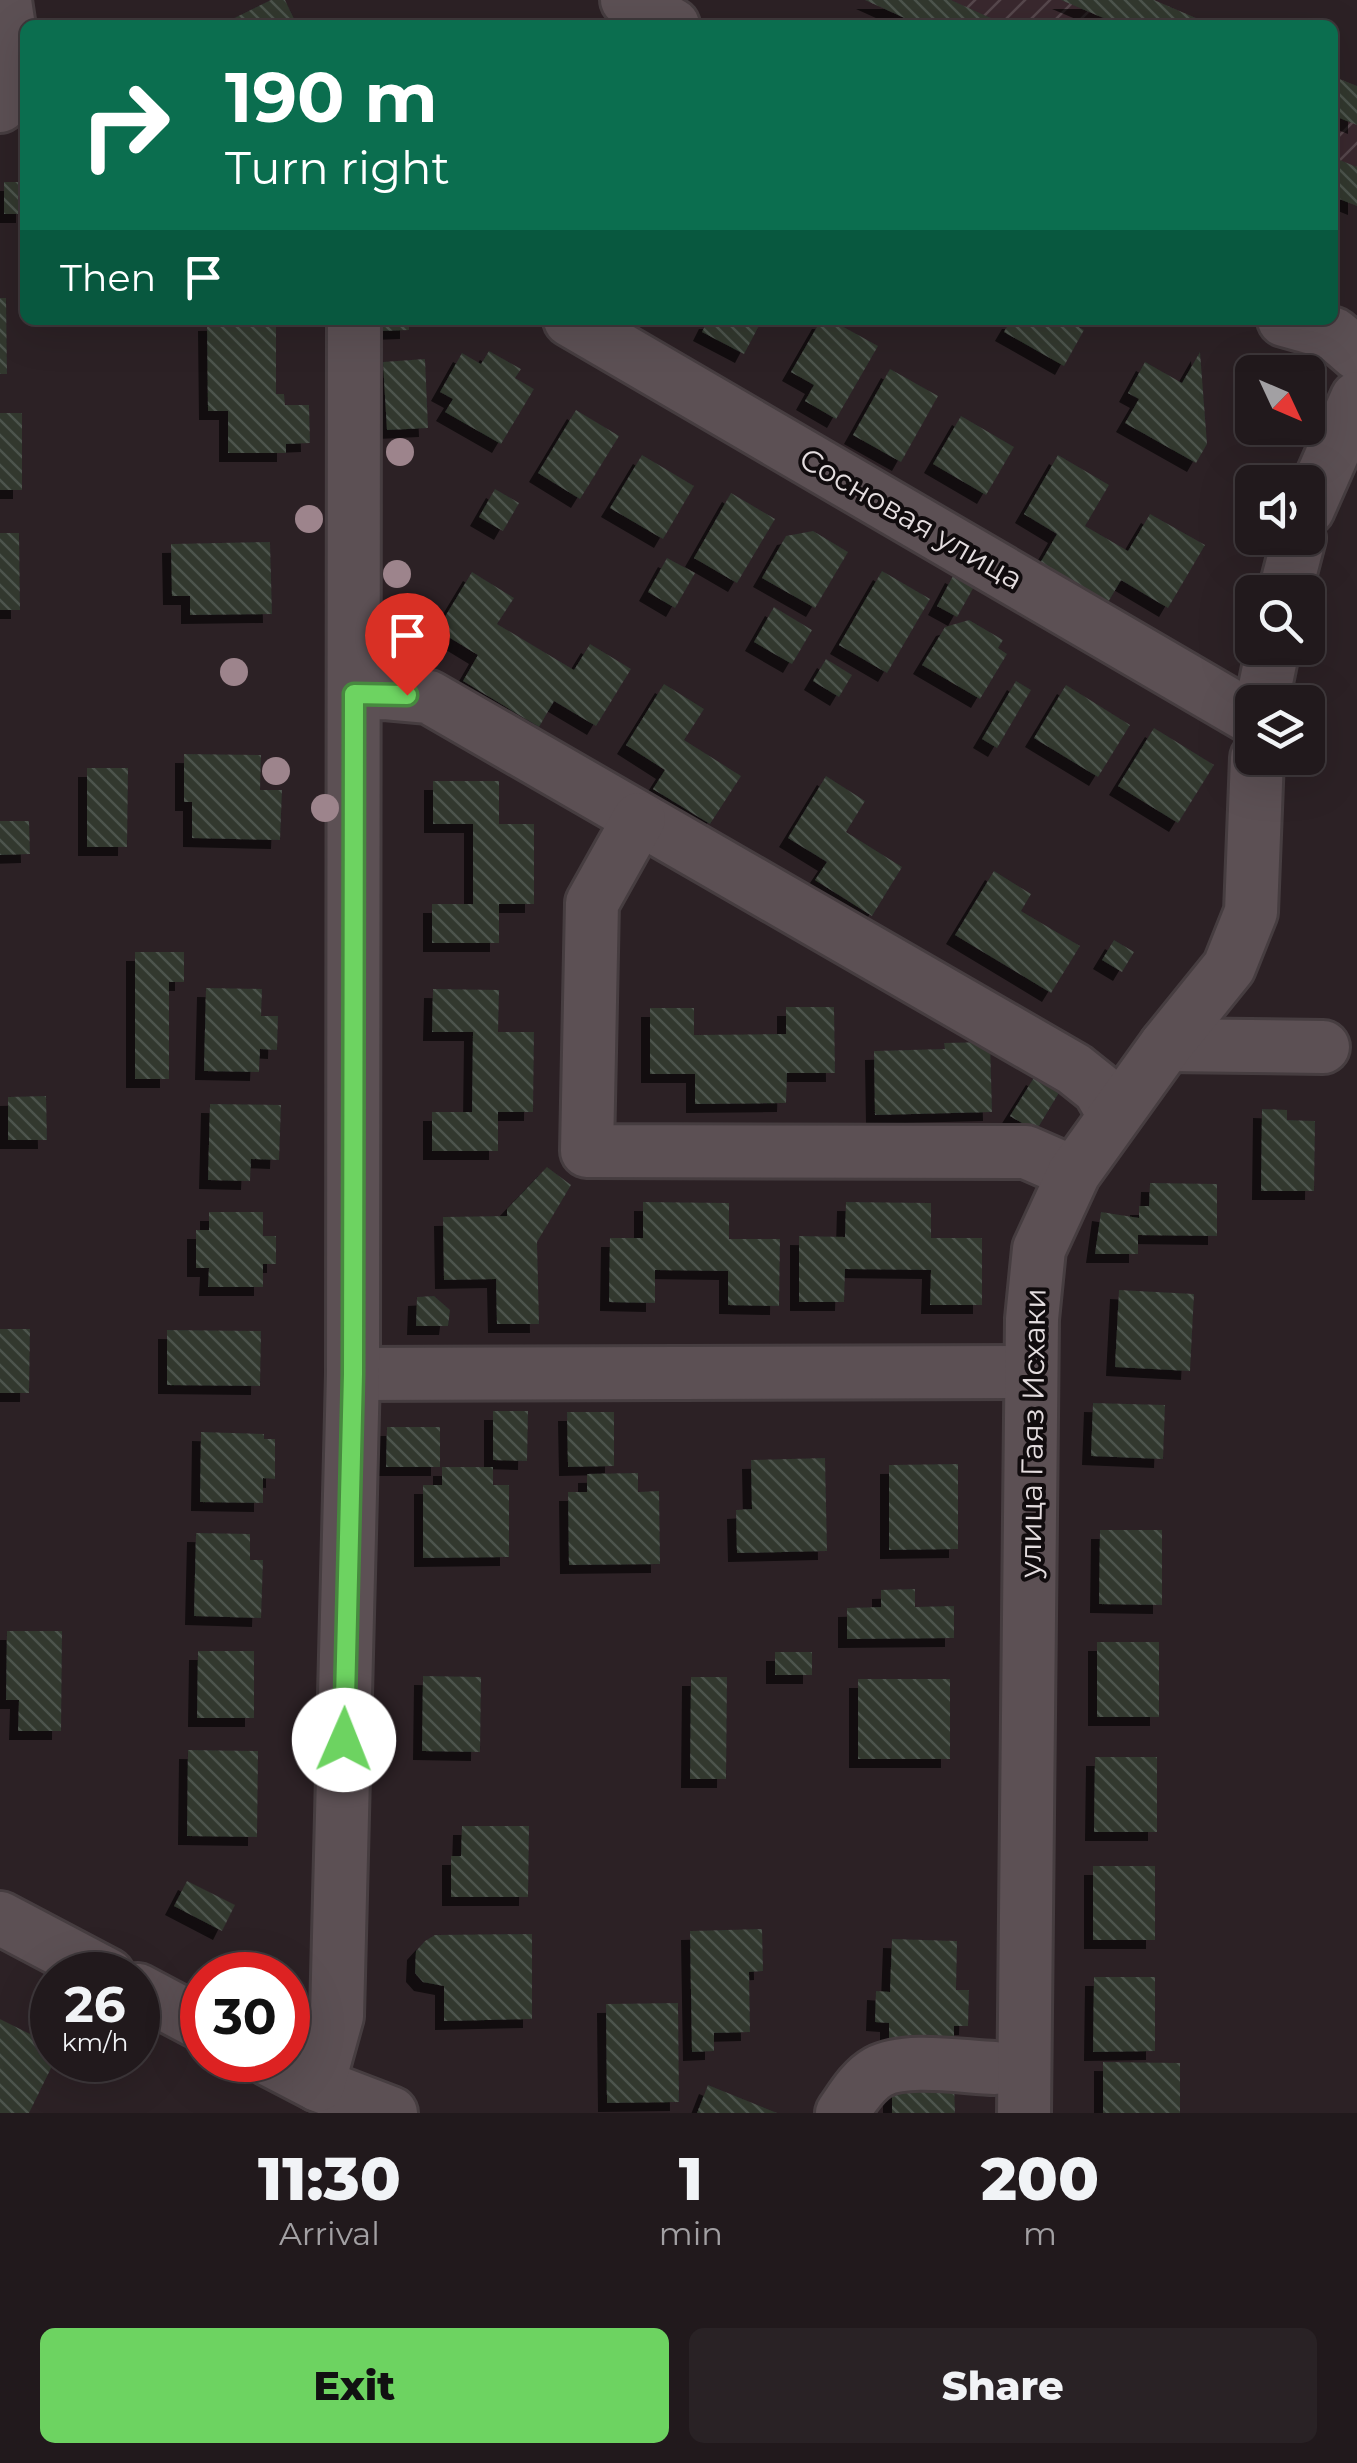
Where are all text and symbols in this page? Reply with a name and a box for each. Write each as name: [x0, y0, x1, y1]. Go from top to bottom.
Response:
text: 190 m: [225, 54, 438, 140]
icon: right: [60, 60, 190, 190]
text: Turn right: [225, 140, 450, 195]
icon: arrive: [176, 250, 231, 305]
text: Then: [60, 254, 156, 301]
north arrow: [1235, 355, 1325, 445]
map controls: [1235, 355, 1325, 775]
street label: Сосновая улица: [793, 440, 1029, 597]
button: sound: [1235, 465, 1325, 555]
button: search: [1235, 575, 1325, 665]
pin: [365, 593, 450, 696]
icon: arrive: [380, 608, 435, 663]
button: layers: [1235, 685, 1325, 775]
street label: улица Гаяз Исхаки: [1011, 1288, 1054, 1579]
position arrow: [292, 1688, 396, 1792]
speed limit sign: 30: [180, 1952, 310, 2082]
text: 26: [64, 1974, 126, 2035]
text: km/h: [62, 2027, 128, 2057]
text: 11:30: [258, 2142, 401, 2215]
text: 1: [679, 2142, 703, 2215]
text: 200: [981, 2142, 1099, 2215]
text: Arrival: [279, 2214, 380, 2253]
text: min: [659, 2214, 723, 2253]
text: m: [1023, 2214, 1057, 2253]
button: Exit: [40, 2328, 669, 2443]
button: Share: [689, 2328, 1317, 2443]

